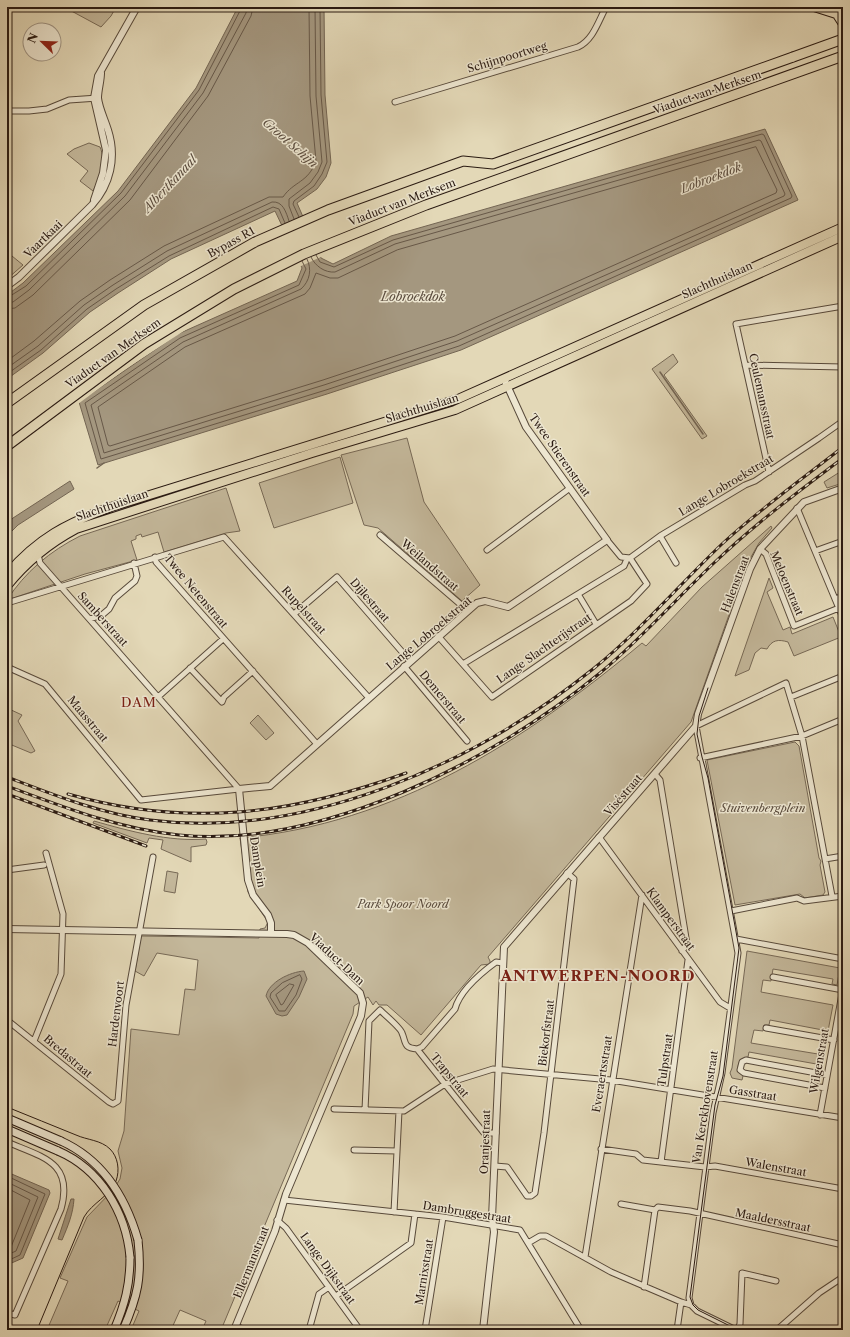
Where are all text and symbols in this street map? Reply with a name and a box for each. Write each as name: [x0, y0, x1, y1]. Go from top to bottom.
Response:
north arrow: [22, 22, 62, 62]
text: N: [24, 31, 41, 45]
street label: Schijnpoortweg: [466, 38, 549, 76]
street label: Viaduct van Merksem: [650, 67, 764, 117]
water label: Groot Schijn: [260, 115, 321, 171]
water label: Albertkanaal: [138, 151, 201, 217]
water label: Lobroekdok: [677, 159, 744, 196]
street label: Viaduct van Merksem: [346, 175, 458, 229]
street label: Vaartkaai: [20, 217, 66, 261]
street label: Bypass R1: [205, 223, 257, 261]
street label: Slachthuislaan: [680, 258, 755, 302]
water label: Lobroekdok: [380, 289, 446, 304]
street label: Viaduct van Merksem: [62, 314, 164, 392]
street label: Ceulemansstraat: [746, 352, 778, 440]
street label: Slachthuislaan: [384, 390, 460, 426]
street label: Twee Stierenstraat: [526, 411, 594, 499]
street label: Lange Lobroekstraat: [676, 451, 776, 519]
street label: Slachthuislaan: [74, 486, 150, 524]
street label: Weilandstraat: [397, 535, 462, 594]
street label: Meloenstraat: [767, 549, 807, 617]
street label: Twee Netenstraat: [161, 551, 231, 631]
street label: Halenstraat: [718, 553, 752, 615]
street label: Dijlestraat: [347, 575, 393, 625]
street label: Rupelstraat: [279, 583, 329, 637]
street label: Samberstraat: [75, 589, 131, 649]
street label: Lange Lobroekstraat: [383, 593, 475, 673]
street label: Lange Slachterijstraat: [494, 610, 594, 686]
street label: Demerstraat: [417, 668, 469, 726]
street label: Maasstraat: [65, 693, 111, 745]
district label: DAM: [121, 694, 157, 710]
street label: Viséstraat: [600, 771, 645, 820]
park label: Stuivenbergplein: [720, 801, 806, 815]
street label: Damplein: [247, 836, 269, 889]
street label: Klamperstraat: [644, 885, 699, 953]
park label: Park Spoor Noord: [357, 897, 450, 911]
street label: Viaduct-Dam: [306, 929, 368, 989]
district label: ANTWERPEN-NOORD: [499, 966, 696, 985]
street label: Hardenvoort: [105, 980, 127, 1048]
street label: Biekorfstraat: [535, 999, 557, 1067]
street label: Wilgenstraat: [806, 1027, 832, 1096]
street label: Bredastraat: [41, 1032, 95, 1081]
street label: Tulpstraat: [654, 1032, 676, 1087]
street label: Everaertsstraat: [589, 1034, 615, 1114]
street label: Van Kerckhovenstraat: [689, 1049, 721, 1166]
street label: Trapstraat: [428, 1050, 472, 1100]
street label: Gasstraat: [728, 1082, 778, 1104]
street label: Oranjestraat: [477, 1109, 493, 1174]
street label: Walenstraat: [743, 1155, 808, 1179]
street label: Dambruggestraat: [422, 1198, 512, 1226]
street label: Maaldersstraat: [734, 1205, 812, 1235]
street label: Ellermanstraat: [230, 1224, 272, 1300]
street label: Lange Dijkstraat: [297, 1229, 359, 1307]
street label: Marnixstraat: [412, 1238, 436, 1306]

